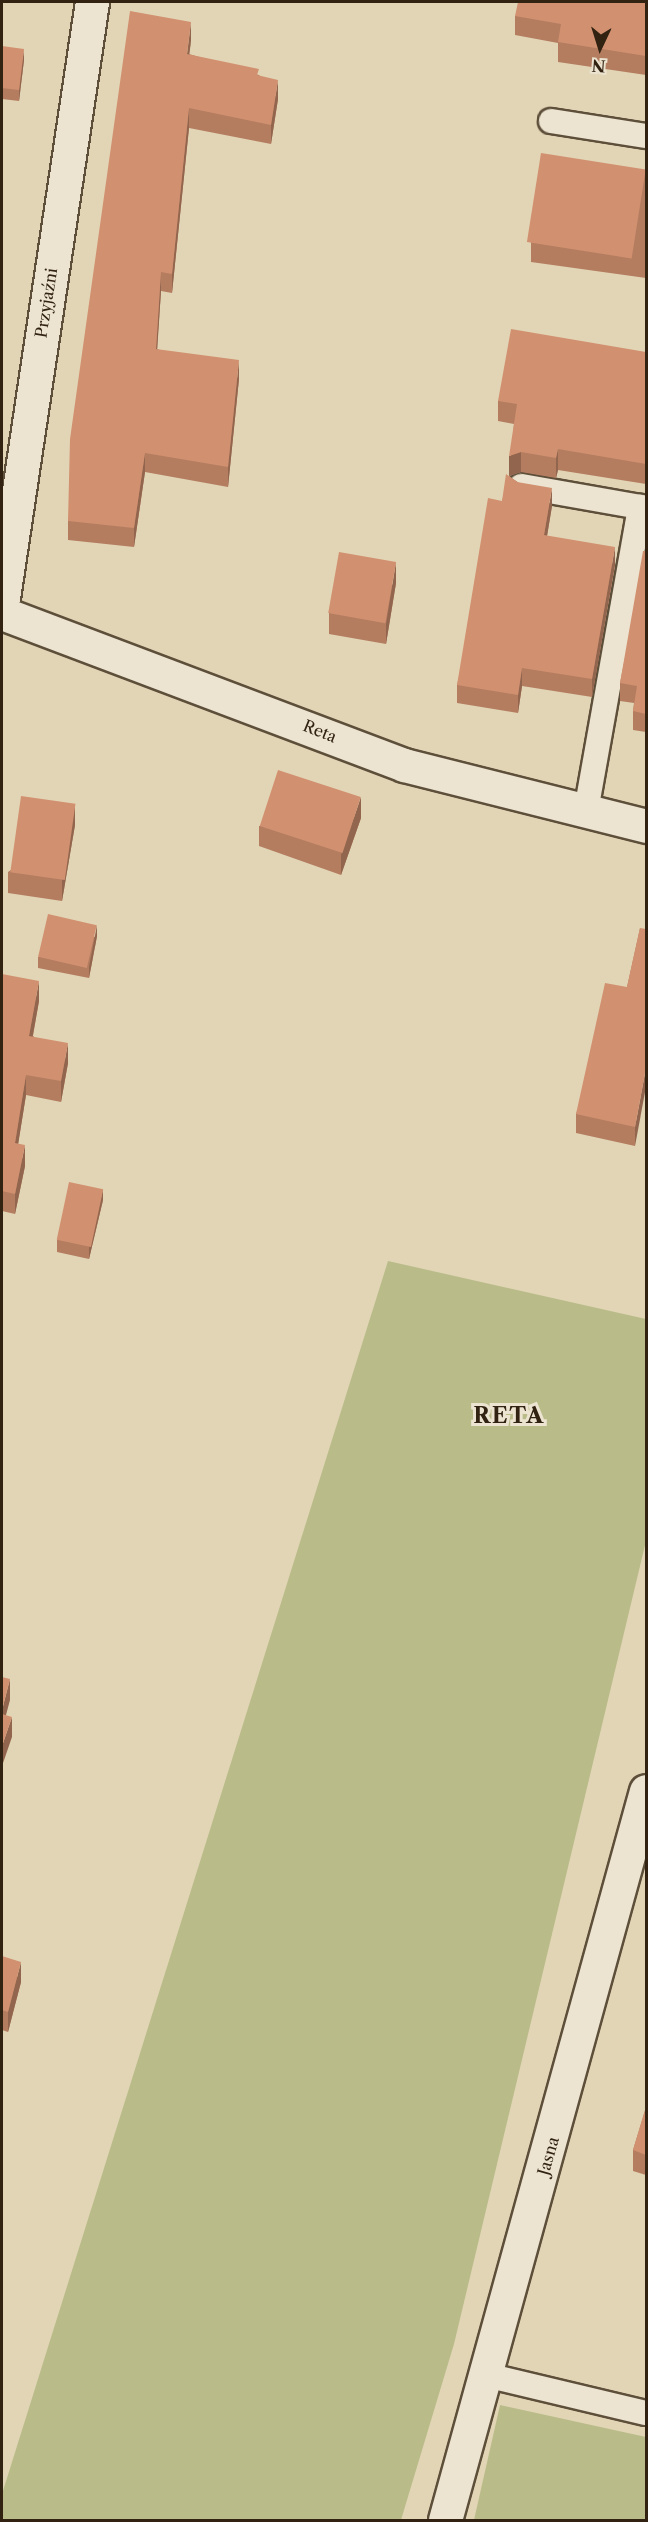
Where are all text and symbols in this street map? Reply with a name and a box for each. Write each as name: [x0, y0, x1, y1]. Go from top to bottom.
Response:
north arrow: [570, 18, 630, 78]
text: N: [591, 55, 606, 76]
street label: Przyjaźni: [31, 267, 61, 339]
street label: Reta: [300, 716, 340, 746]
district label: RETA: [473, 1403, 545, 1429]
street label: Jasna: [533, 2134, 563, 2178]

